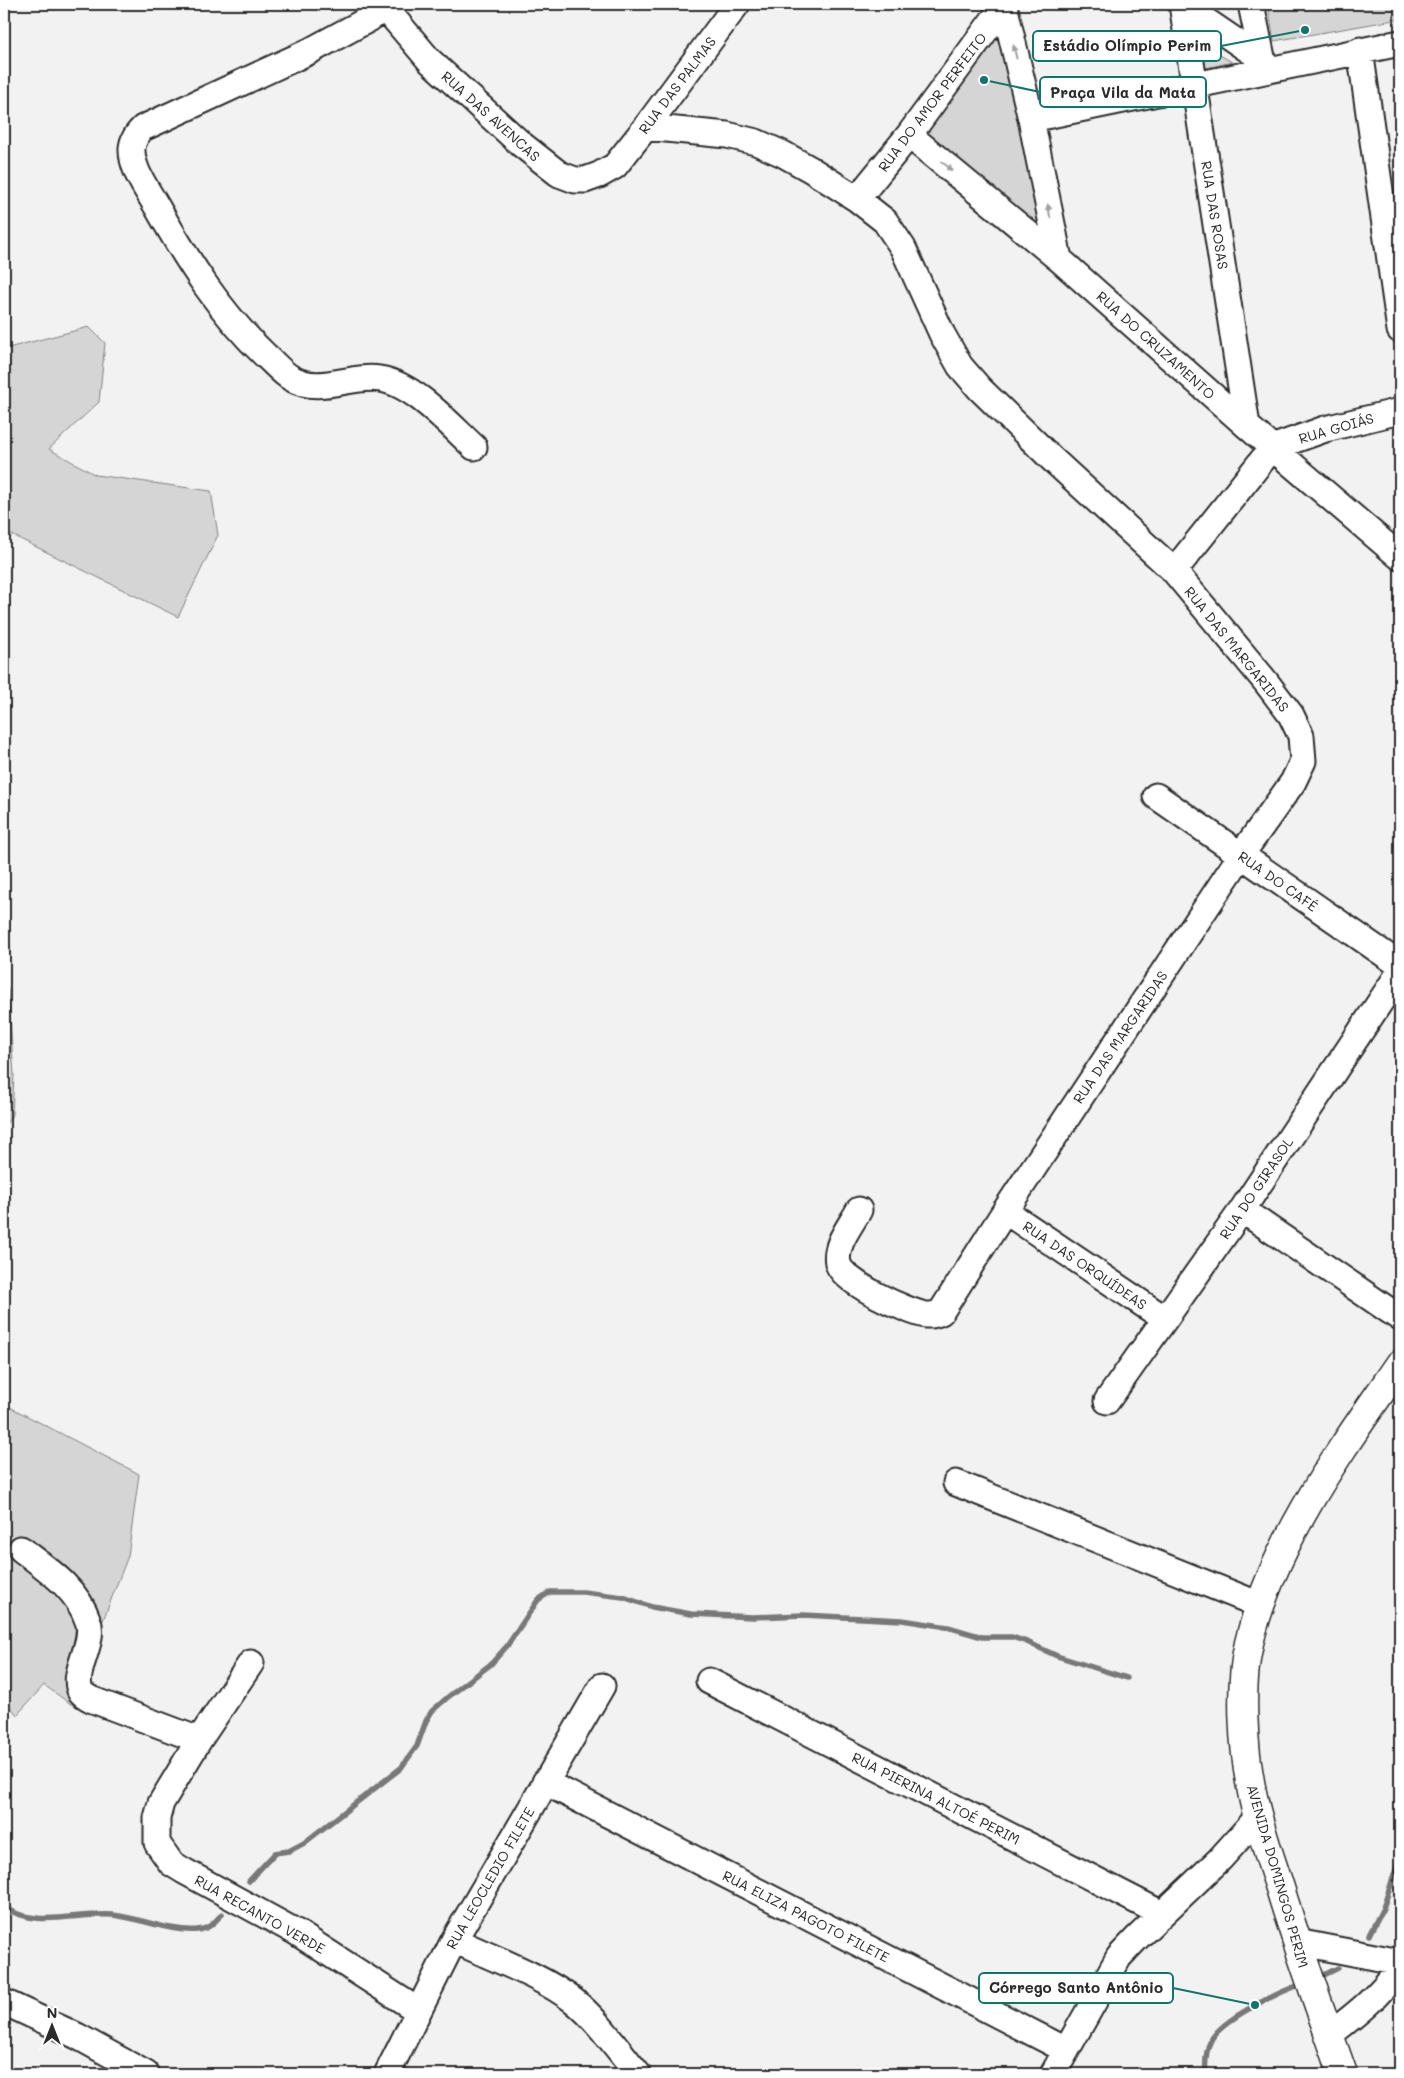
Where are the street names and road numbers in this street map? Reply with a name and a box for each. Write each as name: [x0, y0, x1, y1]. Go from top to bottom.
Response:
street label: RUA DO AMOR PERFEITO: [873, 29, 991, 175]
street label: RUA DAS PALMAS: [634, 32, 720, 138]
street label: RUA DAS AVENCAS: [438, 67, 545, 166]
street label: RUA DAS ROSAS: [1197, 159, 1233, 271]
street label: RUA DO CRUZAMENTO: [1093, 287, 1219, 403]
street label: RUA GOIÁS: [1296, 408, 1376, 448]
street label: RUA DAS MARGARIDAS: [1180, 582, 1294, 716]
street label: RUA DO CAFÉ: [1234, 846, 1322, 916]
street label: RUA DAS MARGARIDAS: [1068, 967, 1172, 1107]
street label: RUA DO GIRASOL: [1215, 1133, 1298, 1243]
street label: RUA DAS ORQUÍDEAS: [1019, 1216, 1151, 1314]
street label: RUA PIERINA ALTOÉ PERIM: [849, 1747, 1023, 1849]
street label: AVENIDA DOMINGOS PERIM: [1243, 1782, 1313, 1970]
street label: RUA LEOCLEDIO FILETE: [442, 1804, 538, 1952]
street label: RUA ELIZA PAGOTO FILETE: [719, 1866, 893, 1966]
street label: RUA RECANTO VERDE: [191, 1870, 329, 1958]

